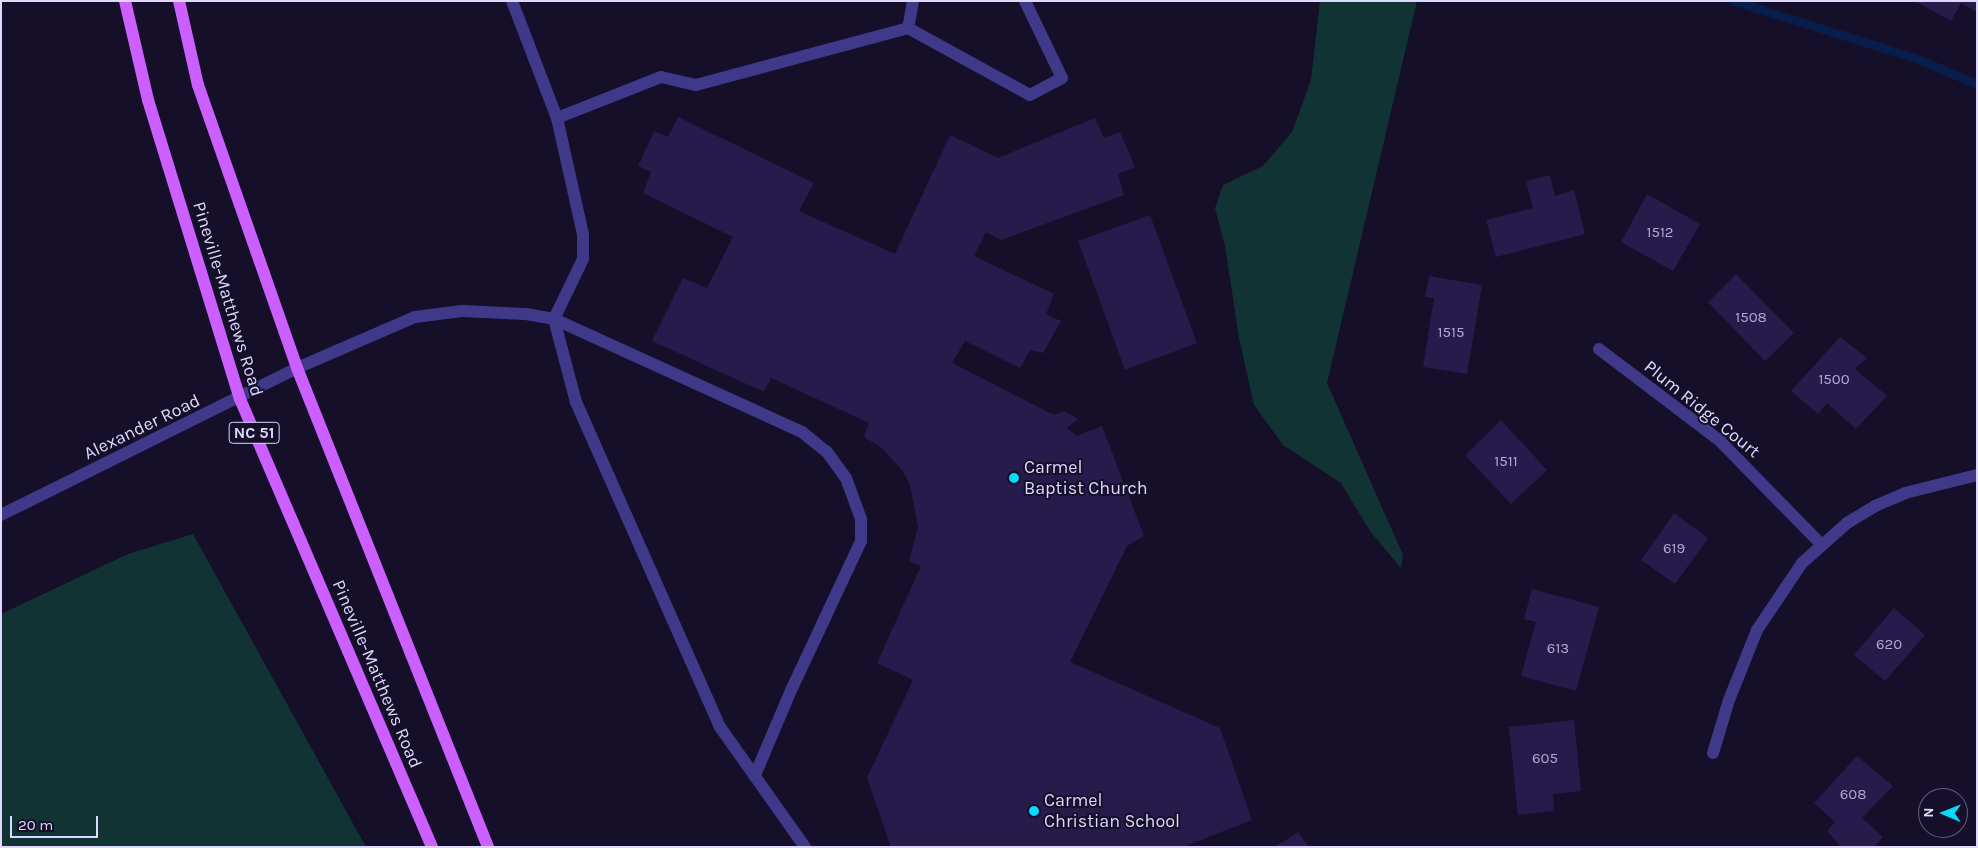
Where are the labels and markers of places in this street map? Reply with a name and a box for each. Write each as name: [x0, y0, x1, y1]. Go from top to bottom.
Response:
place label: Carmel Baptist Church: [1024, 457, 1148, 499]
marker: Carmel Baptist Church: [1008, 472, 1020, 484]
place label: Carmel Christian School: [1044, 790, 1180, 832]
marker: Carmel Christian School: [1028, 805, 1040, 817]

